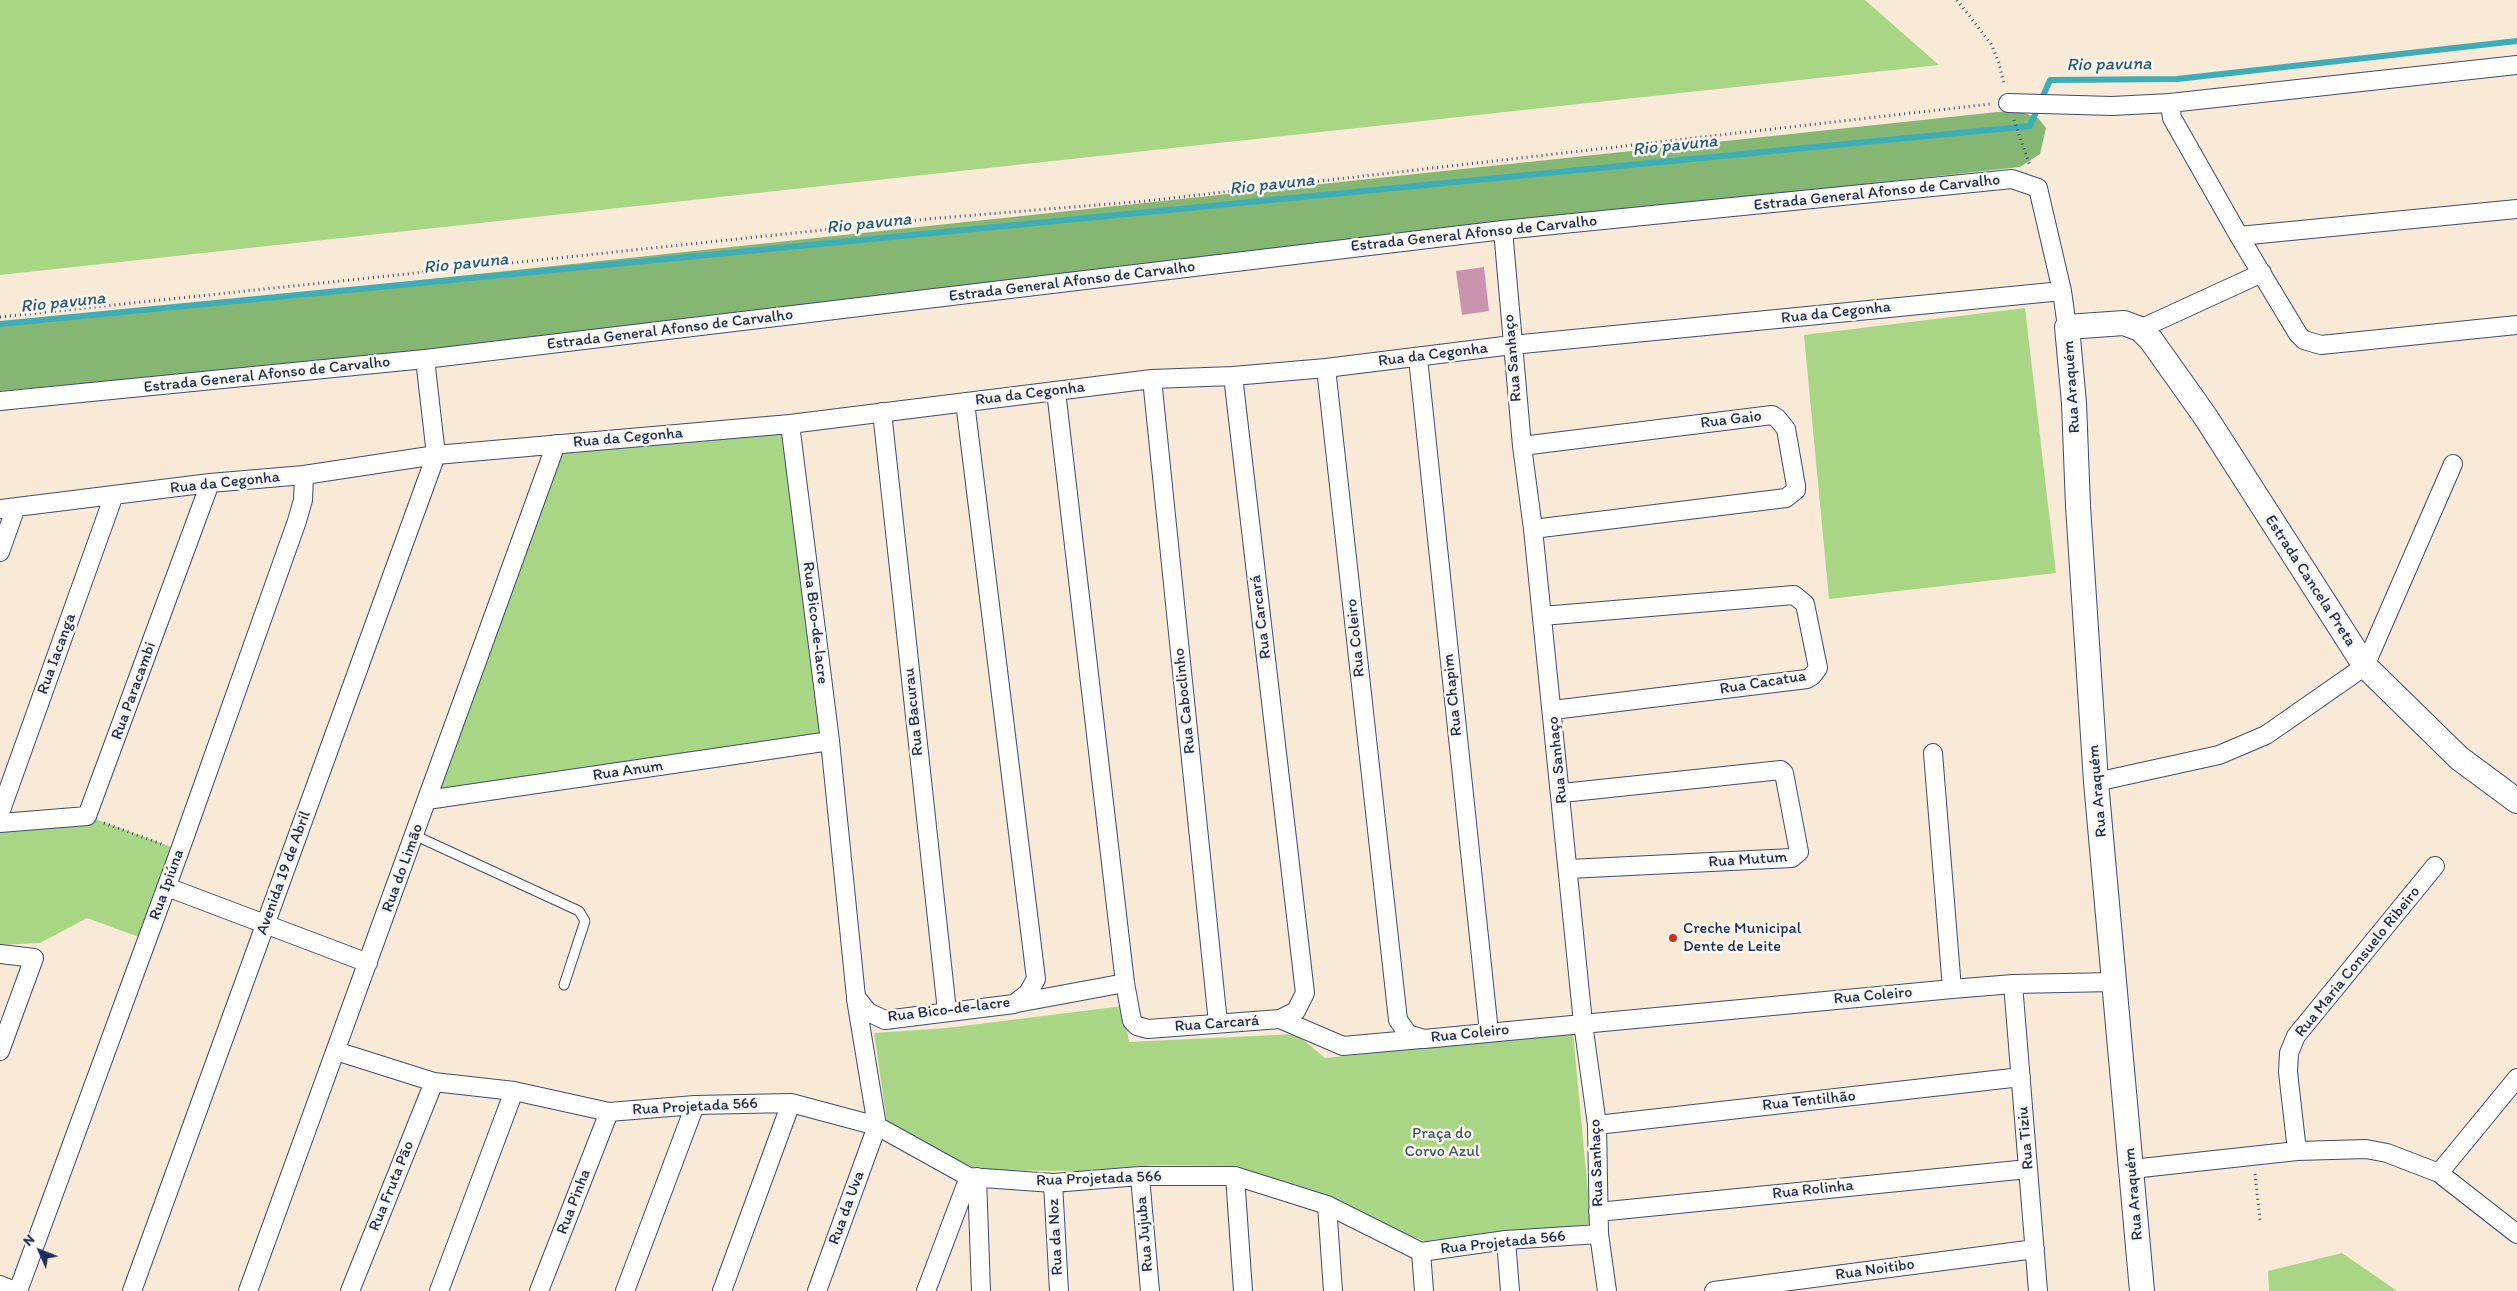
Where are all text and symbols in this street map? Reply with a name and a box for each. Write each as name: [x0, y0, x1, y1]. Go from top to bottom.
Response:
water label: Rio pavuna: [2066, 53, 2152, 77]
water label: Rio pavuna: [1631, 131, 1719, 161]
water label: Rio pavuna: [1228, 170, 1316, 200]
street label: Estrada General Afonso de Carvalho: [1753, 171, 2001, 215]
water label: Rio pavuna: [825, 209, 913, 239]
street label: Estrada General Afonso de Carvalho: [1350, 212, 1598, 256]
water label: Rio pavuna: [422, 249, 510, 279]
street label: Estrada General Afonso de Carvalho: [948, 257, 1196, 307]
water label: Rio pavuna: [19, 288, 107, 318]
street label: Rua da Cegonha: [1780, 298, 1892, 328]
street label: Estrada General Afonso de Carvalho: [546, 305, 794, 355]
street label: Rua Sanhaço: [1500, 313, 1526, 403]
street label: Rua da Cegonha: [1377, 339, 1489, 371]
street label: Rua Araquém: [2059, 340, 2085, 434]
street label: Estrada General Afonso de Carvalho: [143, 353, 391, 397]
street label: Rua da Cegonha: [974, 378, 1086, 410]
street label: Rua Gaio: [1699, 407, 1763, 433]
street label: Rua da Cegonha: [572, 424, 684, 452]
street label: Rua da Cegonha: [169, 468, 281, 498]
street label: Estrada Cancela Preta: [2260, 512, 2360, 650]
street label: Rua Bico-de-lacre: [798, 561, 832, 685]
street label: Rua Carcará: [1246, 574, 1276, 660]
street label: Rua Coleiro: [1342, 598, 1370, 678]
street label: Rua Iacanga: [33, 611, 81, 697]
street label: Rua Paracambi: [107, 639, 161, 743]
street label: Rua Caboclinho: [1170, 647, 1200, 755]
street label: Rua Chapim: [1439, 653, 1467, 737]
street label: Rua Bacurau: [900, 667, 928, 757]
street label: Rua Cacatua: [1718, 667, 1808, 699]
street label: Rua Sanhaço: [1544, 715, 1572, 805]
street label: Rua Araquém: [2084, 744, 2112, 838]
street label: Rua Anum: [592, 757, 664, 785]
street label: Avenida 19 de Abril: [253, 808, 315, 938]
street label: Rua do Limão: [378, 821, 428, 915]
street label: Rua Ipiúna: [145, 847, 189, 923]
street label: Rua Mutum: [1708, 848, 1788, 872]
street label: Rua Maria Consuelo Ribeiro: [2291, 883, 2425, 1041]
place label: Creche Municipal Dente de Leite: [1683, 919, 1801, 957]
marker: Creche Municipal Dente de Leite: [1667, 932, 1679, 944]
street label: Rua Coleiro: [1833, 983, 1913, 1009]
street label: Rua Bico-de-lacre: [887, 993, 1011, 1027]
street label: Rua Carcará: [1174, 1011, 1260, 1037]
street label: Rua Coleiro: [1430, 1020, 1510, 1048]
street label: Rua Tentilhão: [1761, 1087, 1857, 1115]
street label: Rua Projetada 566: [632, 1094, 758, 1120]
street label: Rua Tiziu: [2014, 1106, 2038, 1170]
street label: Rua Sanhaço: [1586, 1119, 1608, 1207]
park label: Praça do Corvo Azul: [1404, 1124, 1480, 1162]
street label: Rua Fruta Pão: [365, 1138, 419, 1234]
street label: Rua Araquém: [2120, 1147, 2148, 1241]
street label: Rua Pinha: [553, 1167, 595, 1237]
street label: Rua Projetada 566: [1036, 1167, 1162, 1191]
street label: Rua da Uva: [825, 1169, 869, 1247]
street label: Rua Rolinha: [1771, 1176, 1855, 1204]
street label: Rua Jujuba: [1132, 1195, 1158, 1273]
street label: Rua da Noz: [1044, 1198, 1068, 1276]
north arrow: [15, 1226, 65, 1276]
street label: Rua Projetada 566: [1440, 1227, 1566, 1259]
text: N: [19, 1231, 38, 1250]
street label: Rua Noitibo: [1834, 1255, 1916, 1285]

